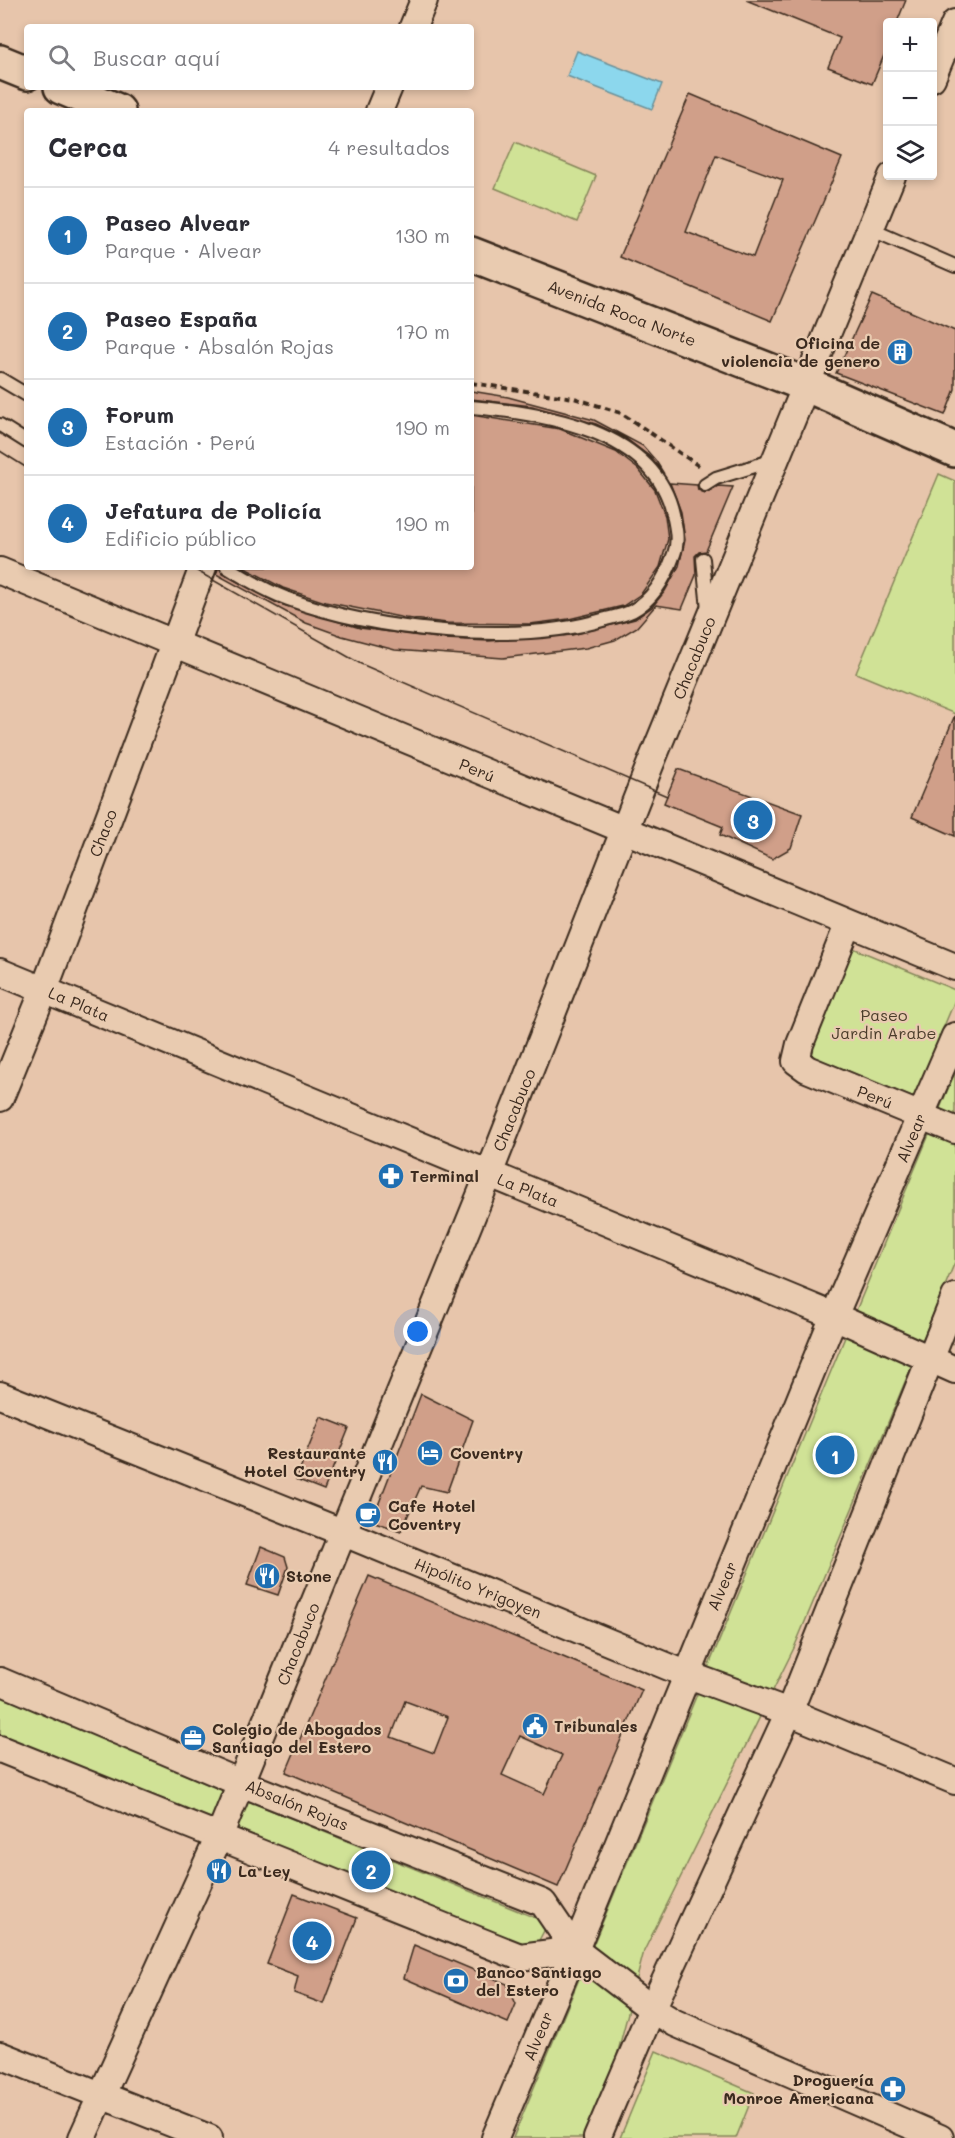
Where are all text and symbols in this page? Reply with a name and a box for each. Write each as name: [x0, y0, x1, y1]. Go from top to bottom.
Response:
map controls: [883, 18, 937, 180]
button: +: [883, 18, 937, 72]
search box: [24, 24, 474, 90]
icon: search: [45, 41, 78, 74]
text: Buscar aquí: [93, 43, 221, 72]
button: −: [883, 72, 937, 126]
button: layers: [883, 126, 937, 180]
text: Cerca: [48, 130, 128, 164]
text: 4 resultados: [328, 134, 450, 160]
text: Paseo Alvear: [105, 208, 250, 237]
text: 1: [63, 222, 72, 248]
text: 130 m: [395, 222, 450, 248]
text: Parque · Alvear: [105, 237, 262, 263]
street label: Avenida Roca Norte: [545, 275, 699, 351]
text: Paseo España: [105, 304, 258, 333]
text: 2: [62, 318, 73, 344]
text: 170 m: [395, 318, 450, 344]
place label: Oficina de violencia de genero: [721, 332, 880, 371]
text: Parque · Absalón Rojas: [105, 333, 334, 359]
building icon: Oficina de violencia de genero: [885, 337, 915, 367]
text: Forum: [105, 400, 174, 429]
text: 3: [62, 414, 74, 440]
text: 190 m: [395, 414, 450, 440]
text: Estación · Perú: [105, 429, 255, 455]
text: Jefatura de Policía: [105, 496, 322, 525]
text: 4: [61, 510, 74, 536]
text: 190 m: [395, 510, 450, 536]
text: Edificio público: [105, 525, 256, 551]
street label: Chacabuco: [667, 613, 720, 702]
street label: Perú: [456, 753, 498, 786]
pin: 3: [734, 798, 772, 842]
street label: Chaco: [84, 806, 121, 860]
street label: La Plata: [46, 981, 113, 1026]
park label: Paseo Jardin Arabe: [832, 1004, 936, 1043]
street label: Chacabuco: [487, 1065, 540, 1154]
street label: Perú: [854, 1080, 896, 1113]
street label: Alvear: [891, 1110, 930, 1166]
pharmacy icon: Terminal: [376, 1161, 406, 1191]
place label: Terminal: [410, 1165, 479, 1186]
street label: La Plata: [494, 1168, 562, 1211]
your location: [403, 1317, 432, 1346]
pin: 1: [816, 1432, 854, 1478]
hotel icon: Coventry: [415, 1438, 445, 1468]
place label: Restaurante Hotel Coventry: [244, 1442, 366, 1481]
place label: Coventry: [450, 1442, 523, 1463]
restaurant icon: Restaurante Hotel Coventry: [370, 1447, 400, 1477]
place label: Cafe Hotel Coventry: [388, 1495, 475, 1534]
cafe icon: Cafe Hotel Coventry: [353, 1500, 383, 1530]
street label: Hipólito Yrigoyen: [411, 1552, 545, 1623]
street label: Alvear: [702, 1558, 741, 1614]
restaurant icon: Stone: [252, 1561, 282, 1591]
place label: Stone: [286, 1565, 332, 1586]
street label: Chacabuco: [271, 1599, 324, 1688]
public building icon: Tribunales: [520, 1711, 550, 1741]
place label: Tribunales: [554, 1715, 637, 1736]
place label: Colegio de Abogados Santiago del Estero: [212, 1718, 382, 1757]
office icon: Colegio de Abogados Santiago del Estero: [178, 1723, 208, 1753]
street label: Absalón Rojas: [243, 1774, 352, 1835]
pin: 2: [352, 1848, 391, 1892]
restaurant icon: La Ley: [204, 1856, 234, 1886]
place label: La Ley: [238, 1860, 291, 1881]
pin: 4: [292, 1918, 332, 1964]
place label: Banco Santiago del Estero: [476, 1961, 602, 2000]
bank icon: Banco Santiago del Estero: [441, 1966, 471, 1996]
street label: Alvear: [518, 2008, 557, 2064]
place label: Droguería Monroe Americana: [723, 2069, 874, 2108]
pharmacy icon: Droguería Monroe Americana: [878, 2074, 908, 2104]

